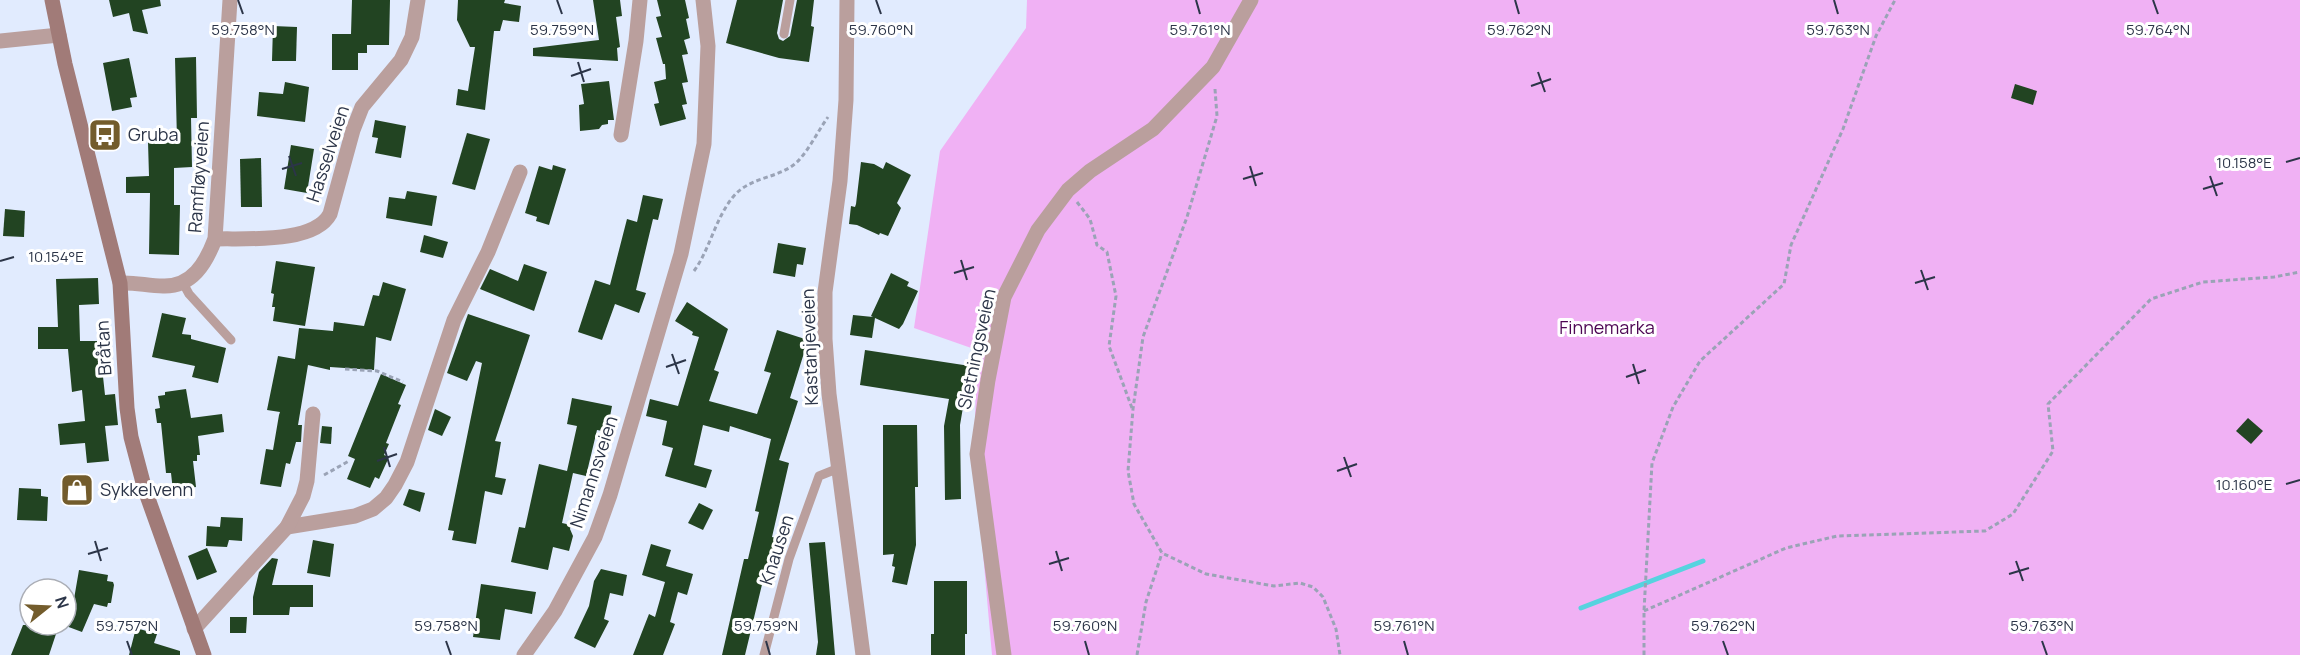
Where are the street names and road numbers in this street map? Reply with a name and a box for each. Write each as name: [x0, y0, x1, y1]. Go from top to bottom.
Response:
street label: Hasselveien: [300, 102, 354, 205]
street label: Ramfløyveien: [182, 120, 214, 234]
street label: Sletningsveien: [952, 286, 1001, 411]
street label: Kastanjeveien: [795, 288, 823, 406]
street label: Bråtan: [90, 320, 116, 376]
street label: Nimannsveien: [564, 412, 622, 531]
street label: Knausen: [753, 512, 799, 588]

